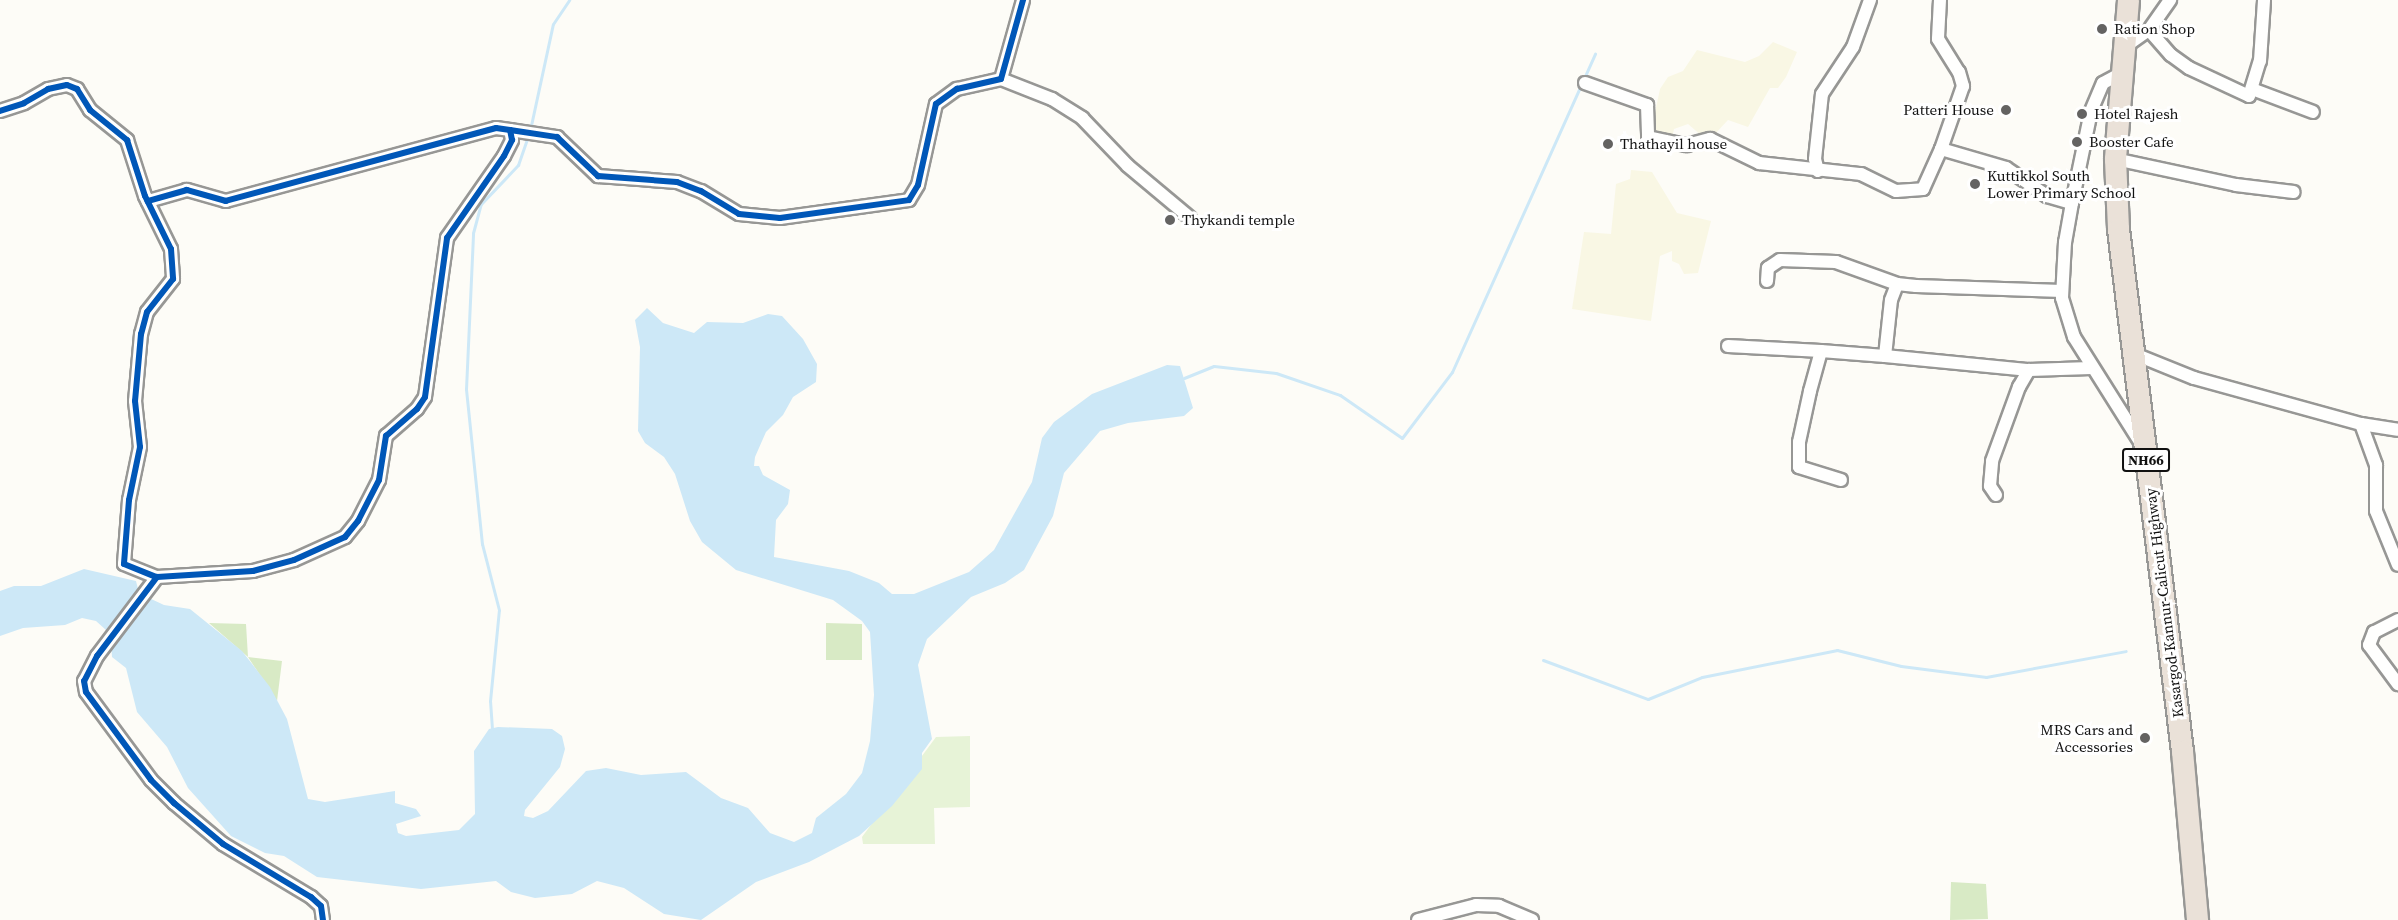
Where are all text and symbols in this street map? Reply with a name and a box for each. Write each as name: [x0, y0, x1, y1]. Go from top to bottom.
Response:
place label: Ration Shop: [2114, 20, 2195, 38]
marker: Ration Shop: [2095, 22, 2109, 36]
place label: Patteri House: [1903, 101, 1994, 119]
marker: Patteri House: [1999, 103, 2013, 117]
place label: Hotel Rajesh: [2094, 105, 2179, 123]
marker: Hotel Rajesh: [2075, 107, 2089, 121]
place label: Booster Cafe: [2089, 133, 2174, 151]
place label: Thathayil house: [1620, 135, 1727, 153]
marker: Booster Cafe: [2070, 135, 2084, 149]
marker: Thathayil house: [1601, 137, 1615, 151]
place label: Kuttikkol South Lower Primary School: [1987, 166, 2136, 201]
marker: Kuttikkol South Lower Primary School: [1968, 177, 1982, 191]
place label: Thykandi temple: [1182, 211, 1295, 229]
marker: Thykandi temple: [1163, 213, 1177, 227]
road number: NH66: [2122, 449, 2170, 471]
street label: Kasargod-Kannur-Calicut Highway: [2141, 487, 2187, 719]
place label: MRS Cars and Accessories: [2040, 720, 2133, 755]
marker: MRS Cars and Accessories: [2138, 731, 2152, 745]

